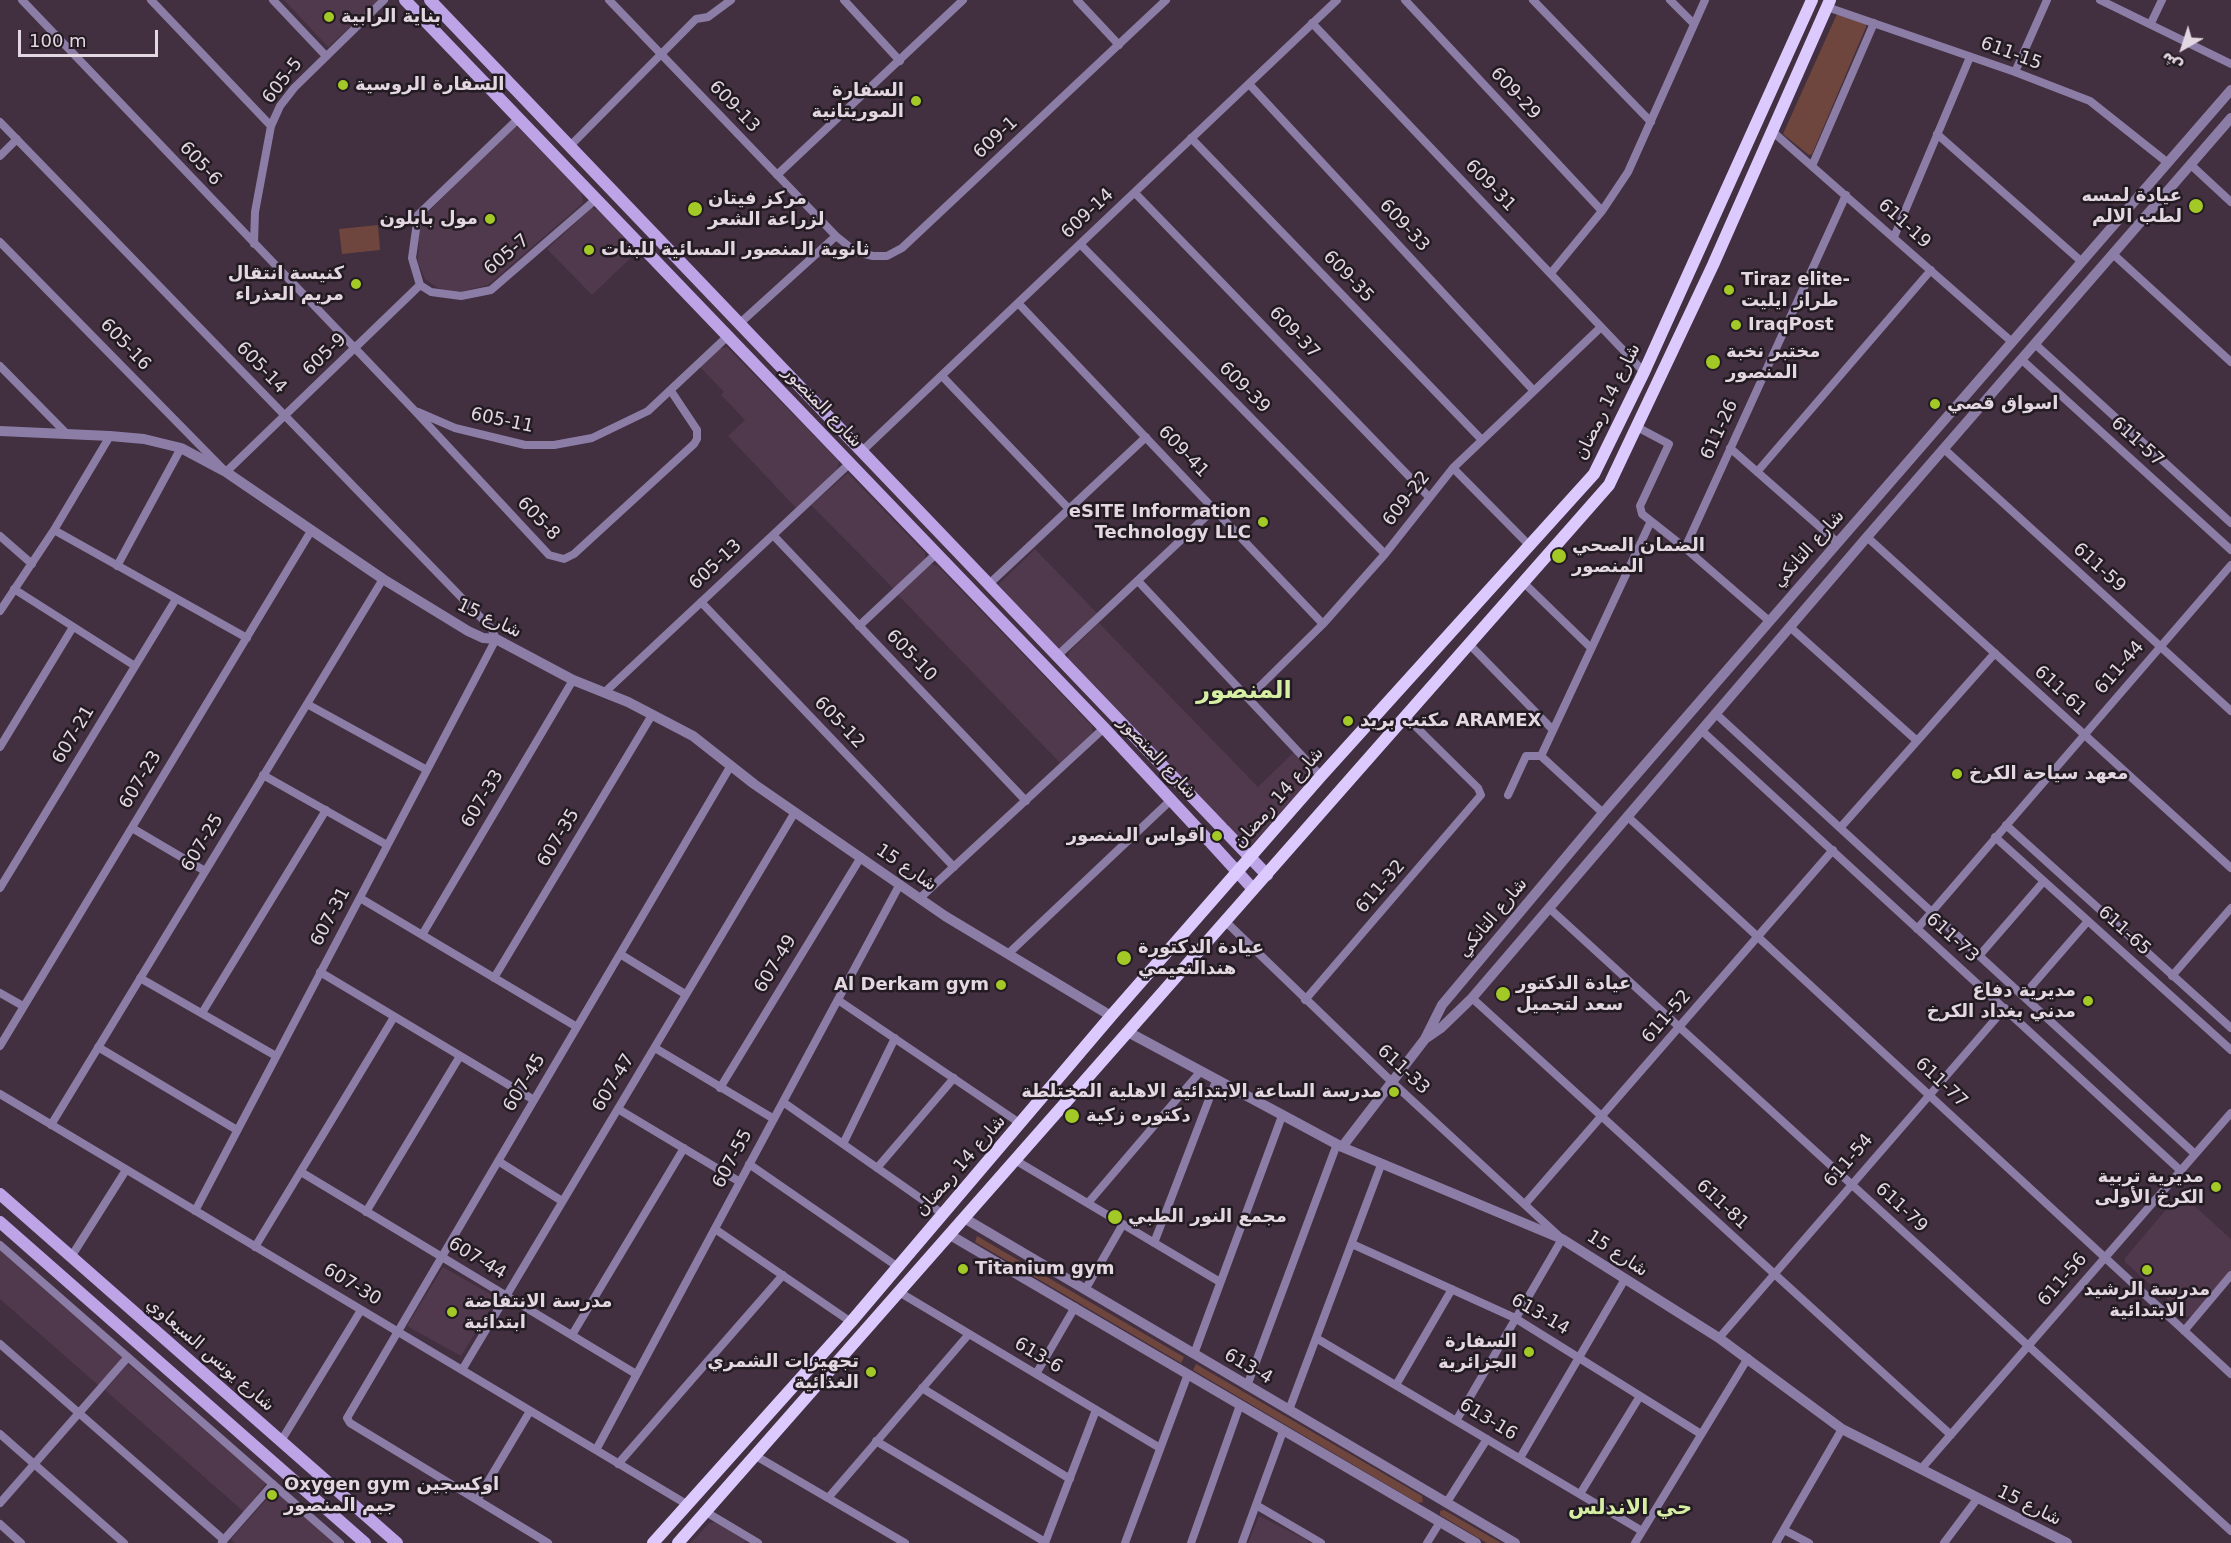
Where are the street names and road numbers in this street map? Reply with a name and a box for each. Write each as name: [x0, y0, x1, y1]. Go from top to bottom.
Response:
street label: 611-15: [1977, 33, 2045, 75]
street label: 605-5: [258, 54, 308, 108]
street label: 609-29: [1485, 63, 1545, 125]
street label: 609-13: [704, 77, 764, 137]
street label: 609-1: [970, 112, 1022, 164]
street label: 605-6: [174, 138, 226, 190]
street label: 609-31: [1460, 156, 1520, 216]
street label: 609-14: [1057, 184, 1119, 244]
street label: 609-33: [1374, 195, 1434, 257]
street label: 611-19: [1873, 195, 1935, 253]
street label: 605-7: [480, 230, 534, 280]
street label: 609-35: [1318, 247, 1378, 307]
street label: 609-37: [1264, 303, 1324, 363]
street label: 605-16: [95, 315, 155, 375]
street label: 605-9: [299, 329, 351, 381]
street label: 605-14: [231, 338, 291, 398]
street label: شارع 14 رمضان: [1570, 340, 1646, 464]
street label: 609-39: [1214, 358, 1274, 418]
street label: شارع المنصور: [778, 362, 866, 452]
street label: 611-26: [1697, 397, 1743, 463]
street label: 605-11: [469, 404, 535, 438]
street label: 611-57: [2106, 413, 2168, 471]
street label: 609-41: [1153, 422, 1213, 482]
street label: 609-22: [1379, 467, 1435, 531]
street label: 605-8: [512, 493, 564, 545]
street label: شارع التانكي: [1768, 506, 1850, 592]
street label: 605-13: [685, 535, 747, 595]
street label: 611-59: [2068, 539, 2130, 597]
street label: شارع 15: [453, 595, 525, 643]
street label: 605-10: [881, 626, 941, 686]
street label: 611-44: [2091, 637, 2149, 699]
street label: 611-61: [2029, 661, 2091, 721]
street label: 605-12: [809, 693, 869, 753]
street label: 607-21: [48, 702, 100, 768]
street label: شارع المنصور: [1113, 712, 1201, 804]
street label: شارع 14 رمضان: [1229, 743, 1329, 853]
street label: 607-23: [115, 747, 167, 813]
street label: 607-33: [457, 766, 509, 832]
street label: 607-35: [533, 805, 585, 871]
street label: 607-25: [177, 810, 229, 876]
street label: شارع 15: [872, 840, 940, 896]
street label: 611-32: [1352, 856, 1410, 918]
street label: شارع التانكي: [1454, 874, 1532, 962]
street label: 607-31: [306, 884, 356, 950]
street label: 611-65: [2093, 902, 2155, 960]
street label: 611-73: [1921, 909, 1983, 967]
street label: 607-49: [750, 931, 802, 997]
street label: 611-52: [1638, 986, 1696, 1048]
street label: 611-33: [1372, 1040, 1434, 1100]
street label: 607-45: [499, 1050, 551, 1116]
street label: 607-47: [588, 1050, 640, 1116]
street label: 611-77: [1910, 1053, 1972, 1113]
street label: شارع 14 رمضان: [911, 1111, 1011, 1221]
street label: 607-55: [708, 1126, 758, 1192]
street label: 611-54: [1820, 1130, 1878, 1192]
street label: 611-81: [1691, 1175, 1753, 1235]
street label: 611-79: [1870, 1178, 1932, 1238]
street label: شارع 15: [1582, 1226, 1652, 1282]
street label: 607-44: [444, 1233, 510, 1285]
street label: 611-56: [2034, 1249, 2092, 1311]
street label: 607-30: [319, 1259, 385, 1311]
street label: 613-14: [1507, 1290, 1573, 1340]
street label: شارع يونس السبعاوي: [142, 1294, 278, 1416]
street label: 613-6: [1010, 1333, 1066, 1379]
street label: 613-4: [1220, 1345, 1276, 1389]
street label: 613-16: [1455, 1394, 1521, 1446]
street label: شارع 15: [1993, 1481, 2065, 1531]

